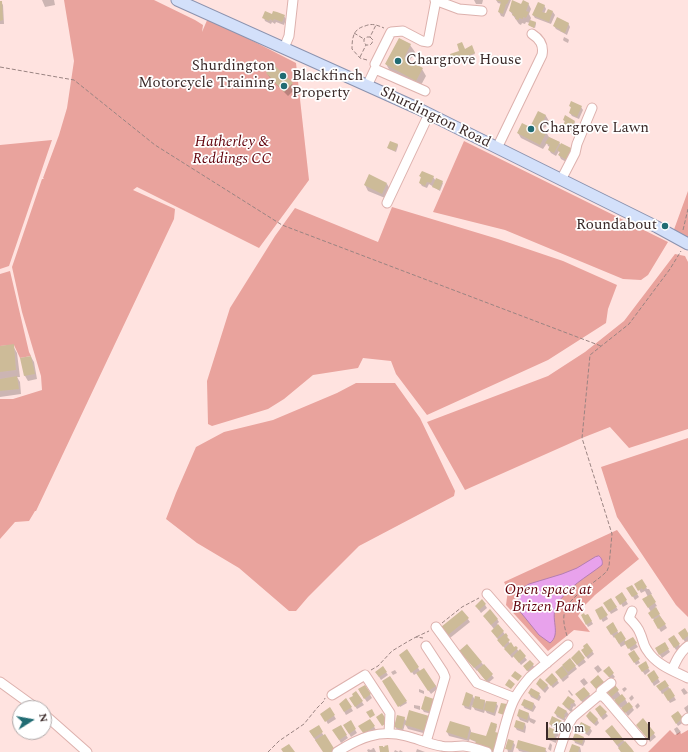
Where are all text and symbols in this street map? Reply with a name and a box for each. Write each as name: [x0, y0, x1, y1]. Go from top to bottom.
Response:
place label: Chargrove House: [406, 52, 522, 70]
marker: Chargrove House: [393, 56, 403, 66]
place label: Shurdington Motorcycle Training: [138, 58, 275, 93]
place label: Blackfinch Property: [292, 68, 363, 103]
marker: Shurdington Motorcycle Training: [278, 71, 288, 81]
marker: Blackfinch Property: [279, 81, 289, 91]
street label: Shurdington Road: [377, 83, 493, 153]
place label: Chargrove Lawn: [539, 120, 649, 138]
marker: Chargrove Lawn: [526, 124, 536, 134]
park label: Hatherley & Reddings CC: [193, 134, 271, 169]
place label: Roundabout: [576, 217, 657, 235]
marker: Roundabout: [660, 221, 670, 231]
park label: Open space at Brizen Park: [505, 582, 591, 617]
north arrow: [12, 700, 52, 740]
text: N: [34, 712, 52, 724]
scale bar: [548, 714, 652, 740]
text: 100 m: [553, 719, 584, 738]

